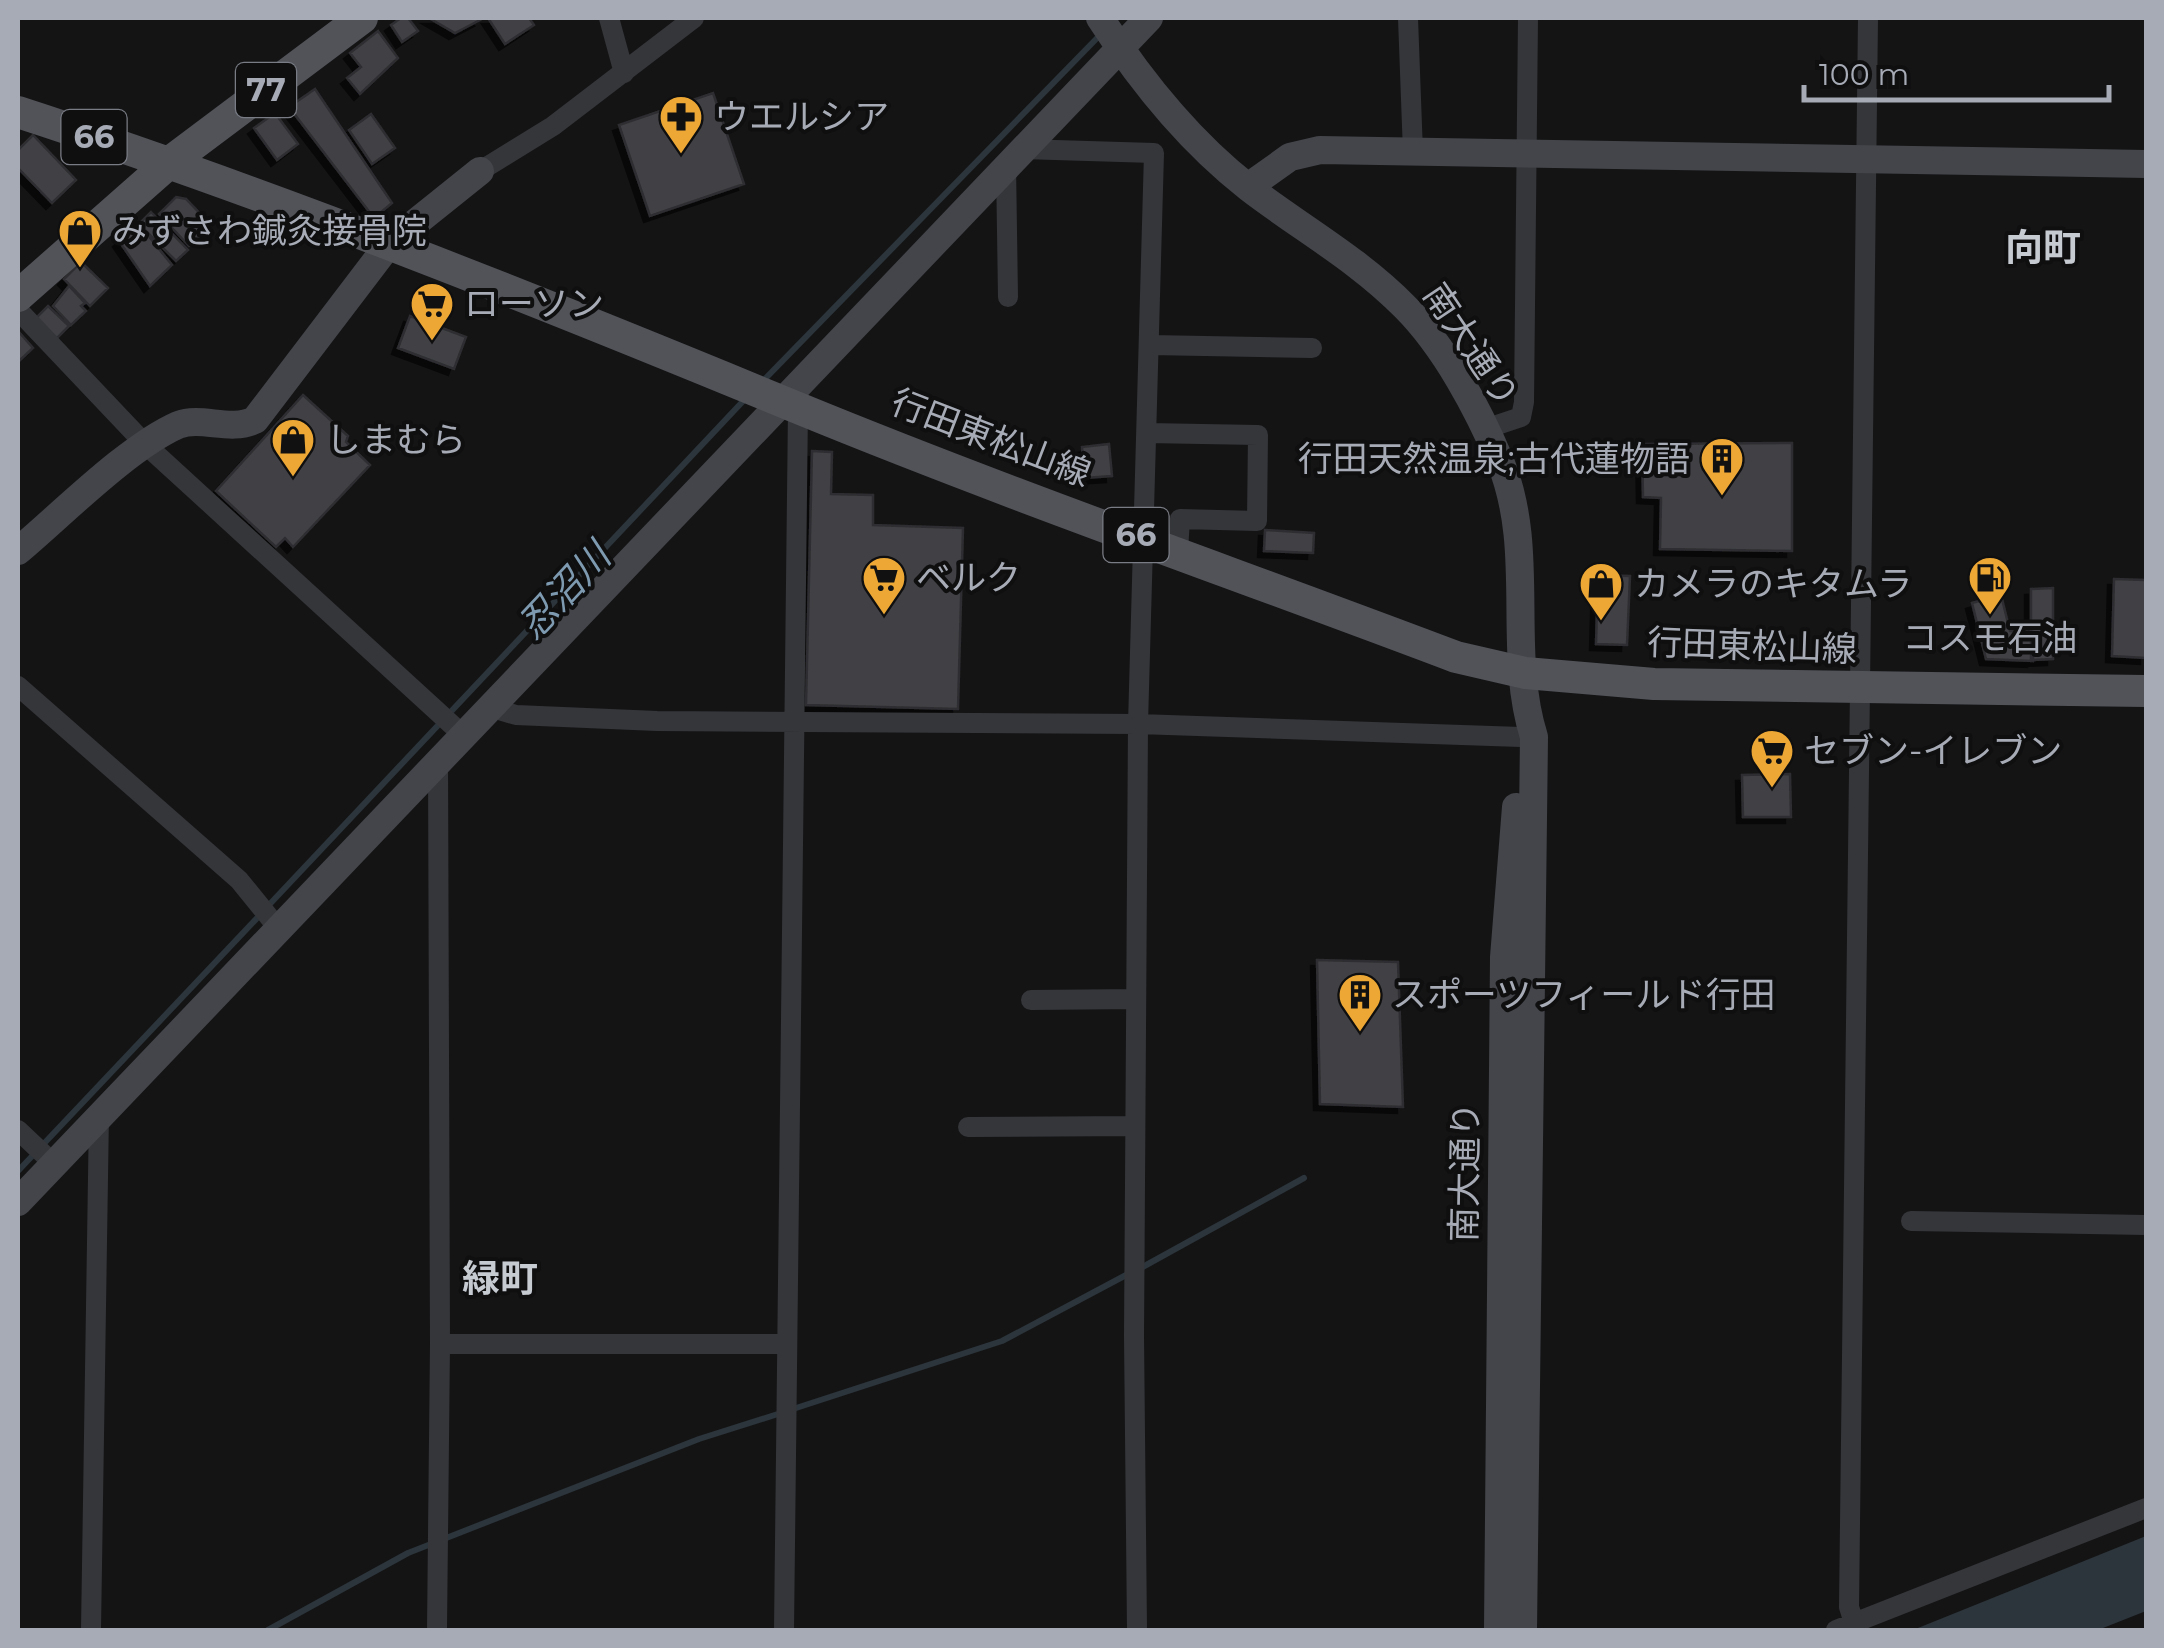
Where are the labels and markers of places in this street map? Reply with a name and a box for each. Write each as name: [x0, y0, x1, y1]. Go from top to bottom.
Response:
pharmacy icon: ウエルシア: [658, 94, 704, 155]
place label: ウエルシア: [714, 95, 889, 138]
shop icon: みずさわ鍼灸接骨院: [57, 208, 103, 269]
place label: みずさわ鍼灸接骨院: [112, 209, 427, 252]
supermarket icon: ローソン: [409, 281, 455, 342]
place label: ローソン: [464, 282, 604, 325]
shop icon: しまむら: [270, 417, 316, 478]
place label: しまむら: [326, 418, 466, 461]
building icon: 行田天然温泉;古代蓮物語: [1699, 436, 1745, 497]
place label: 行田天然温泉;古代蓮物語: [1298, 437, 1690, 480]
supermarket icon: ベルク: [861, 555, 907, 616]
fuel station icon: コスモ石油: [1967, 555, 2013, 616]
place label: ベルク: [916, 556, 1021, 599]
shop icon: カメラのキタムラ: [1578, 561, 1624, 622]
place label: カメラのキタムラ: [1634, 562, 1912, 605]
place label: コスモ石油: [1902, 616, 2078, 659]
supermarket icon: セブン-イレブン: [1749, 728, 1795, 789]
place label: セブン-イレブン: [1804, 729, 2062, 772]
building icon: スポーツフィールド行田: [1337, 972, 1383, 1033]
place label: スポーツフィールド行田: [1392, 973, 1776, 1016]

